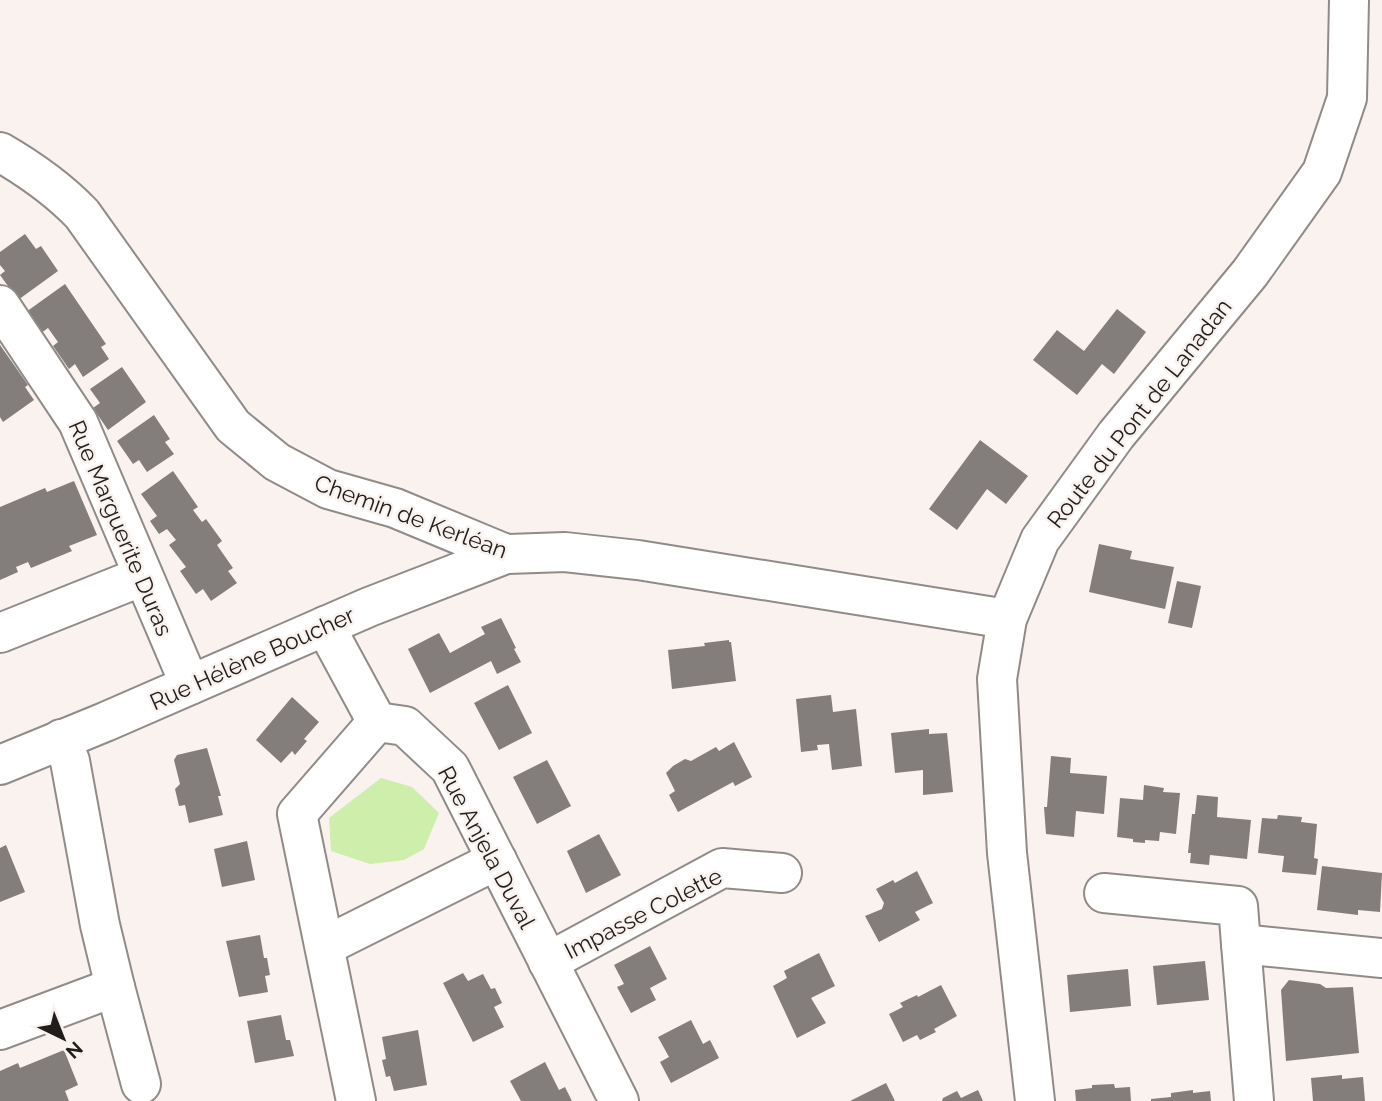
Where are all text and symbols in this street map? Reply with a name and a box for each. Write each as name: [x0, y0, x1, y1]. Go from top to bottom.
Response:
street label: Route du Pont de Lanadan: [1041, 293, 1237, 533]
street label: Rue Marguerite Duras: [63, 416, 179, 640]
street label: Chemin de Kerléan: [311, 469, 511, 563]
street label: Rue Hélène Boucher: [146, 601, 358, 715]
street label: Rue Anjela Duval: [433, 761, 542, 934]
street label: Impasse Colette: [560, 862, 726, 964]
north arrow: [28, 1003, 98, 1073]
text: N: [62, 1037, 87, 1063]

